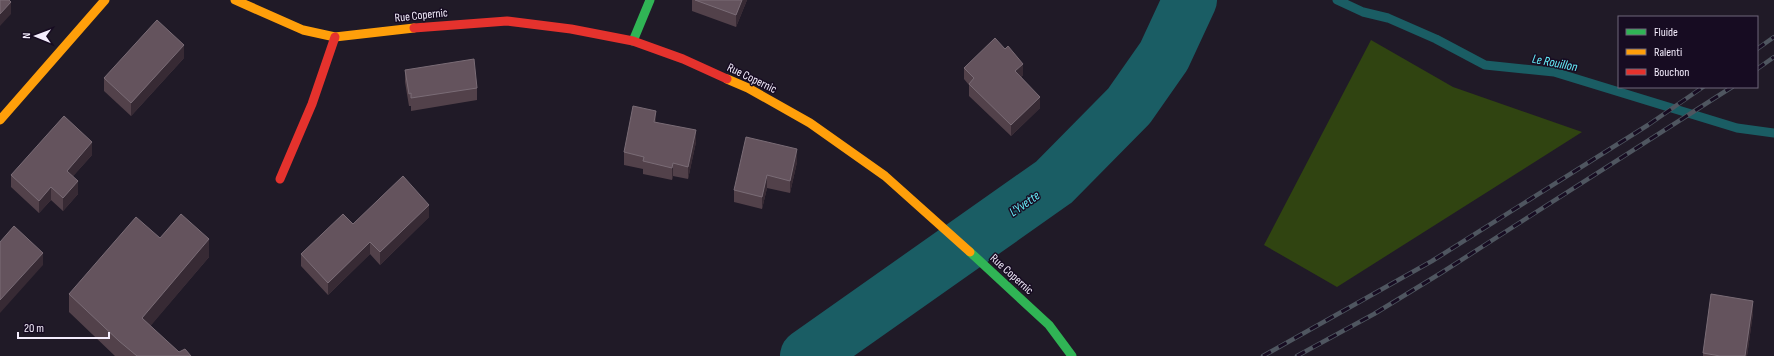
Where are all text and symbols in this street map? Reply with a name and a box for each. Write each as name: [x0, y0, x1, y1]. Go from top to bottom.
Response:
street label: Rue Copernic: [394, 5, 449, 26]
north arrow: [16, 16, 56, 56]
legend: [1618, 16, 1758, 88]
text: Fluide: [1654, 25, 1678, 40]
text: N: [20, 33, 33, 39]
text: Ralenti: [1654, 45, 1682, 60]
water label: Le Rouillon: [1531, 51, 1579, 75]
street label: Rue Copernic: [724, 60, 779, 97]
text: Bouchon: [1654, 65, 1689, 80]
water label: L'Yvette: [1006, 188, 1043, 220]
street label: Rue Copernic: [987, 251, 1037, 298]
scale bar: [18, 314, 109, 340]
text: 20 m: [24, 321, 44, 336]

